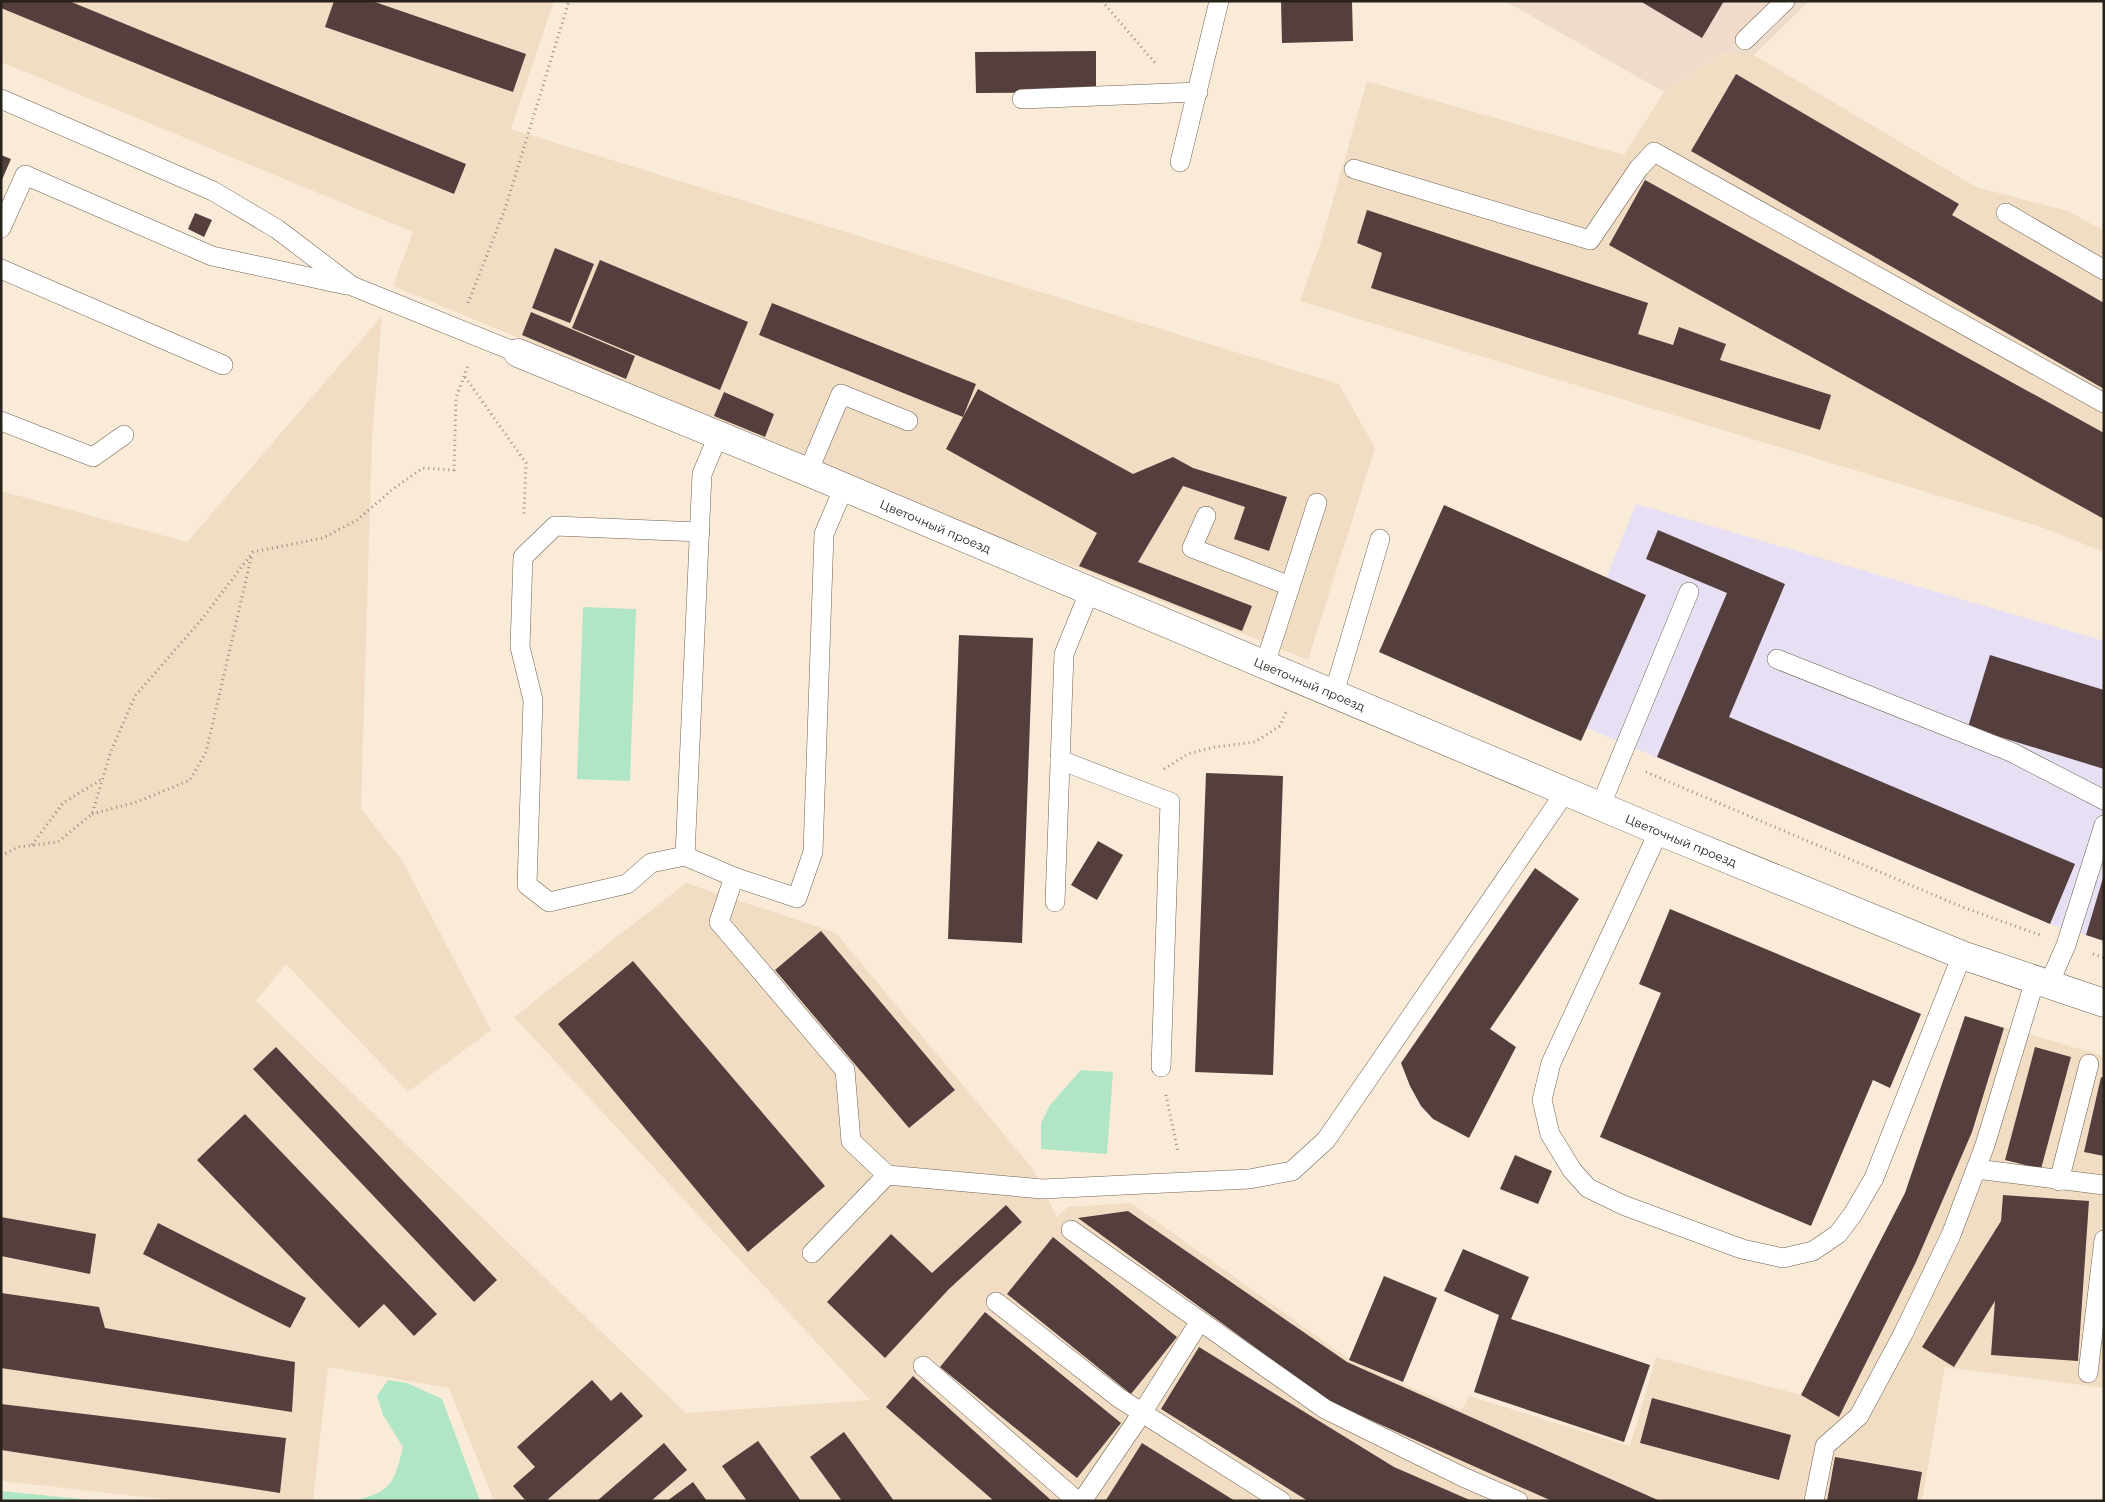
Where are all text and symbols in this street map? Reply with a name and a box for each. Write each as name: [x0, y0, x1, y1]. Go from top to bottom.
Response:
street label: Цветочный проезд: [878, 496, 994, 556]
street label: Цветочный проезд: [1252, 654, 1368, 714]
street label: Цветочный проезд: [1623, 810, 1739, 870]

